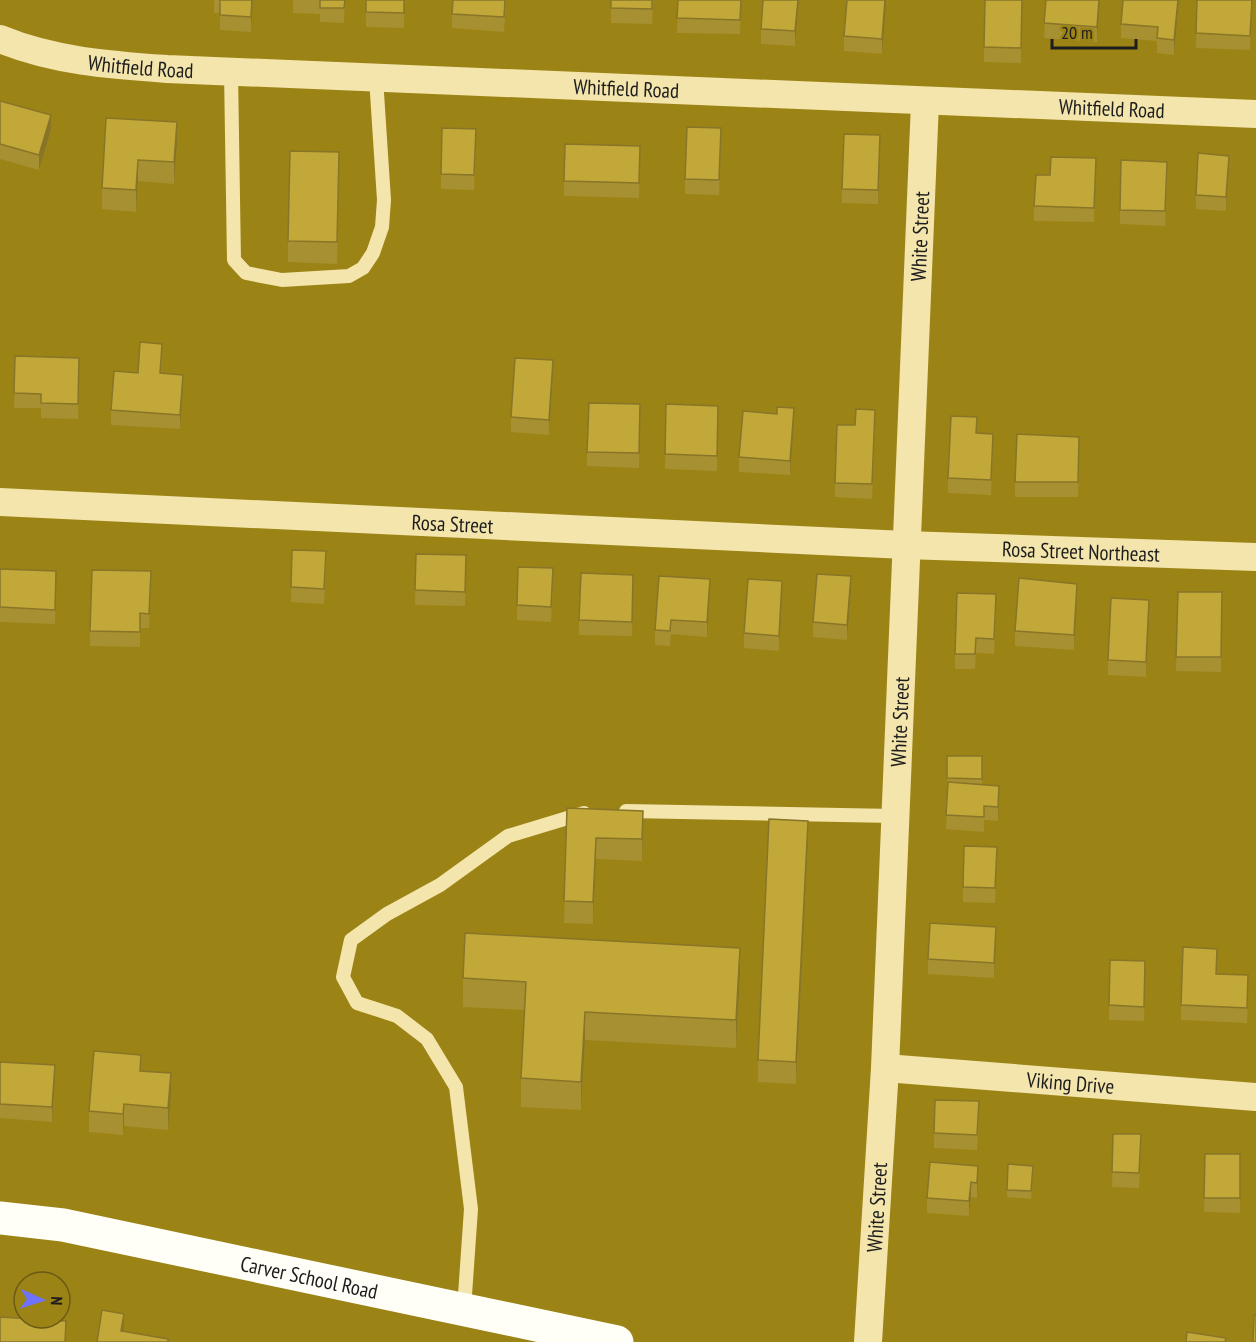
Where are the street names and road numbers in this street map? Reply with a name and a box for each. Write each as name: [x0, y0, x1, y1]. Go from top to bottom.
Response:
street label: Whitfield Road: [86, 48, 194, 84]
street label: Whitfield Road: [573, 72, 680, 104]
street label: Whitfield Road: [1058, 92, 1165, 124]
street label: White Street: [904, 190, 935, 282]
street label: Rosa Street: [411, 508, 494, 539]
street label: Rosa Street Northeast: [1001, 535, 1160, 567]
street label: White Street: [884, 676, 915, 767]
street label: Viking Drive: [1025, 1066, 1115, 1099]
street label: White Street: [860, 1161, 893, 1253]
street label: Carver School Road: [238, 1249, 380, 1305]

